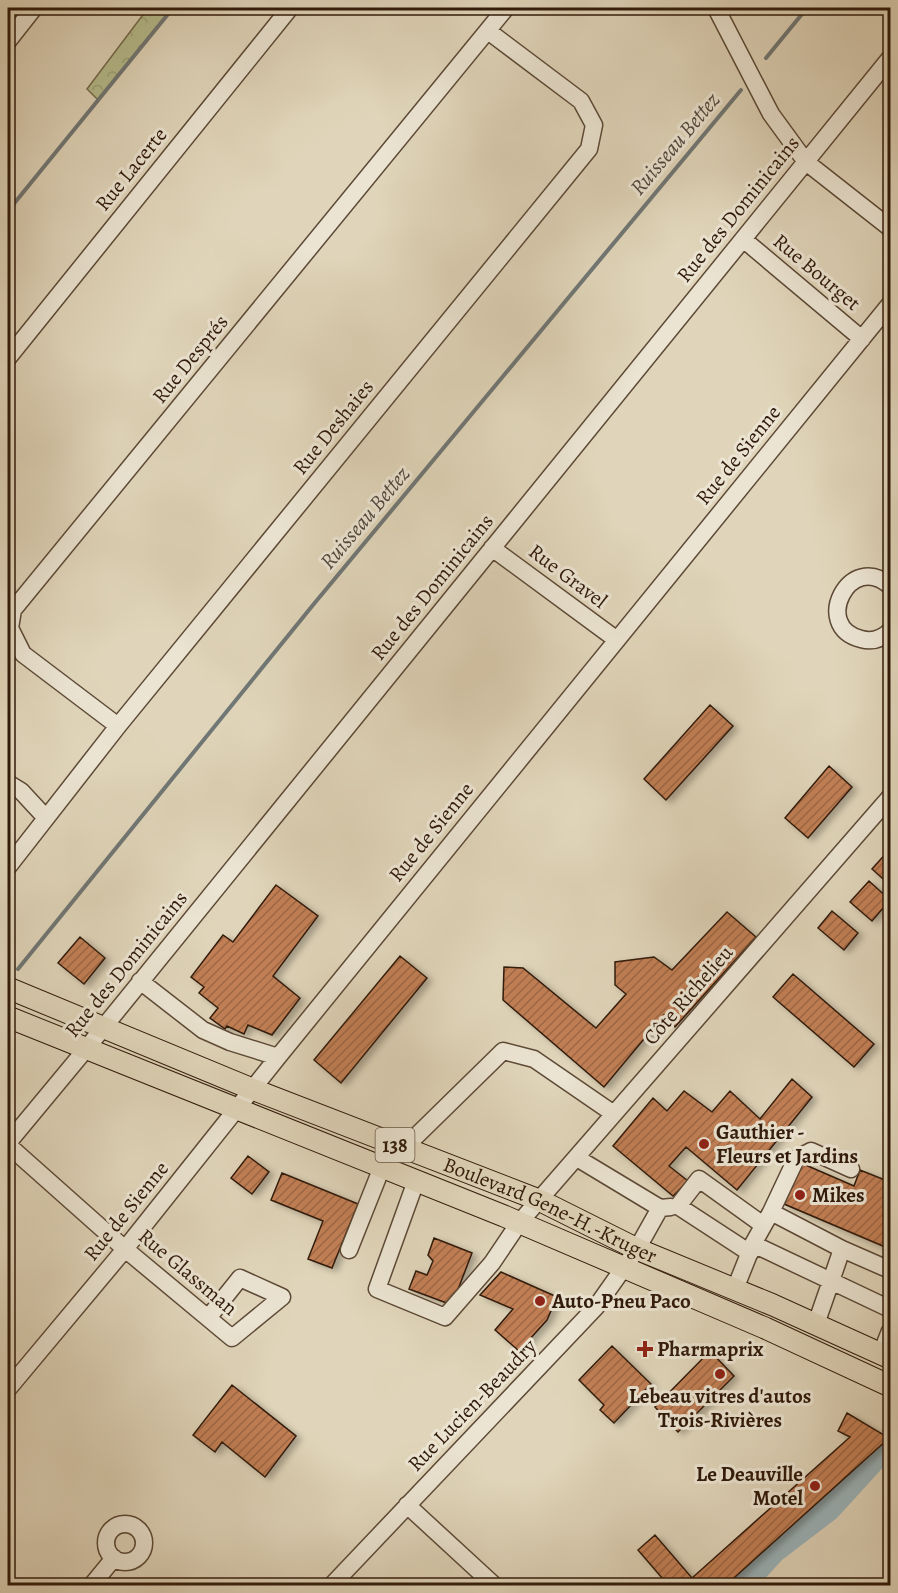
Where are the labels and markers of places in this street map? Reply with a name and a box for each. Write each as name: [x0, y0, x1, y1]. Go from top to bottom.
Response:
place label: Gauthier - Fleurs et Jardins: [716, 1118, 858, 1170]
marker: Gauthier - Fleurs et Jardins: [697, 1137, 711, 1151]
place label: Mikes: [812, 1181, 864, 1209]
marker: Mikes: [793, 1188, 807, 1202]
place label: Auto-Pneu Paco: [551, 1287, 691, 1315]
marker: Auto-Pneu Paco: [533, 1294, 547, 1308]
place label: Pharmaprix: [657, 1335, 764, 1363]
marker: Pharmaprix: [638, 1342, 652, 1356]
marker: Lebeau vitres d'autos Trois-Rivières: [713, 1367, 727, 1381]
place label: Lebeau vitres d'autos Trois-Rivières: [629, 1382, 811, 1434]
place label: Le Deauville Motel: [696, 1460, 803, 1512]
marker: Le Deauville Motel: [808, 1479, 822, 1493]

